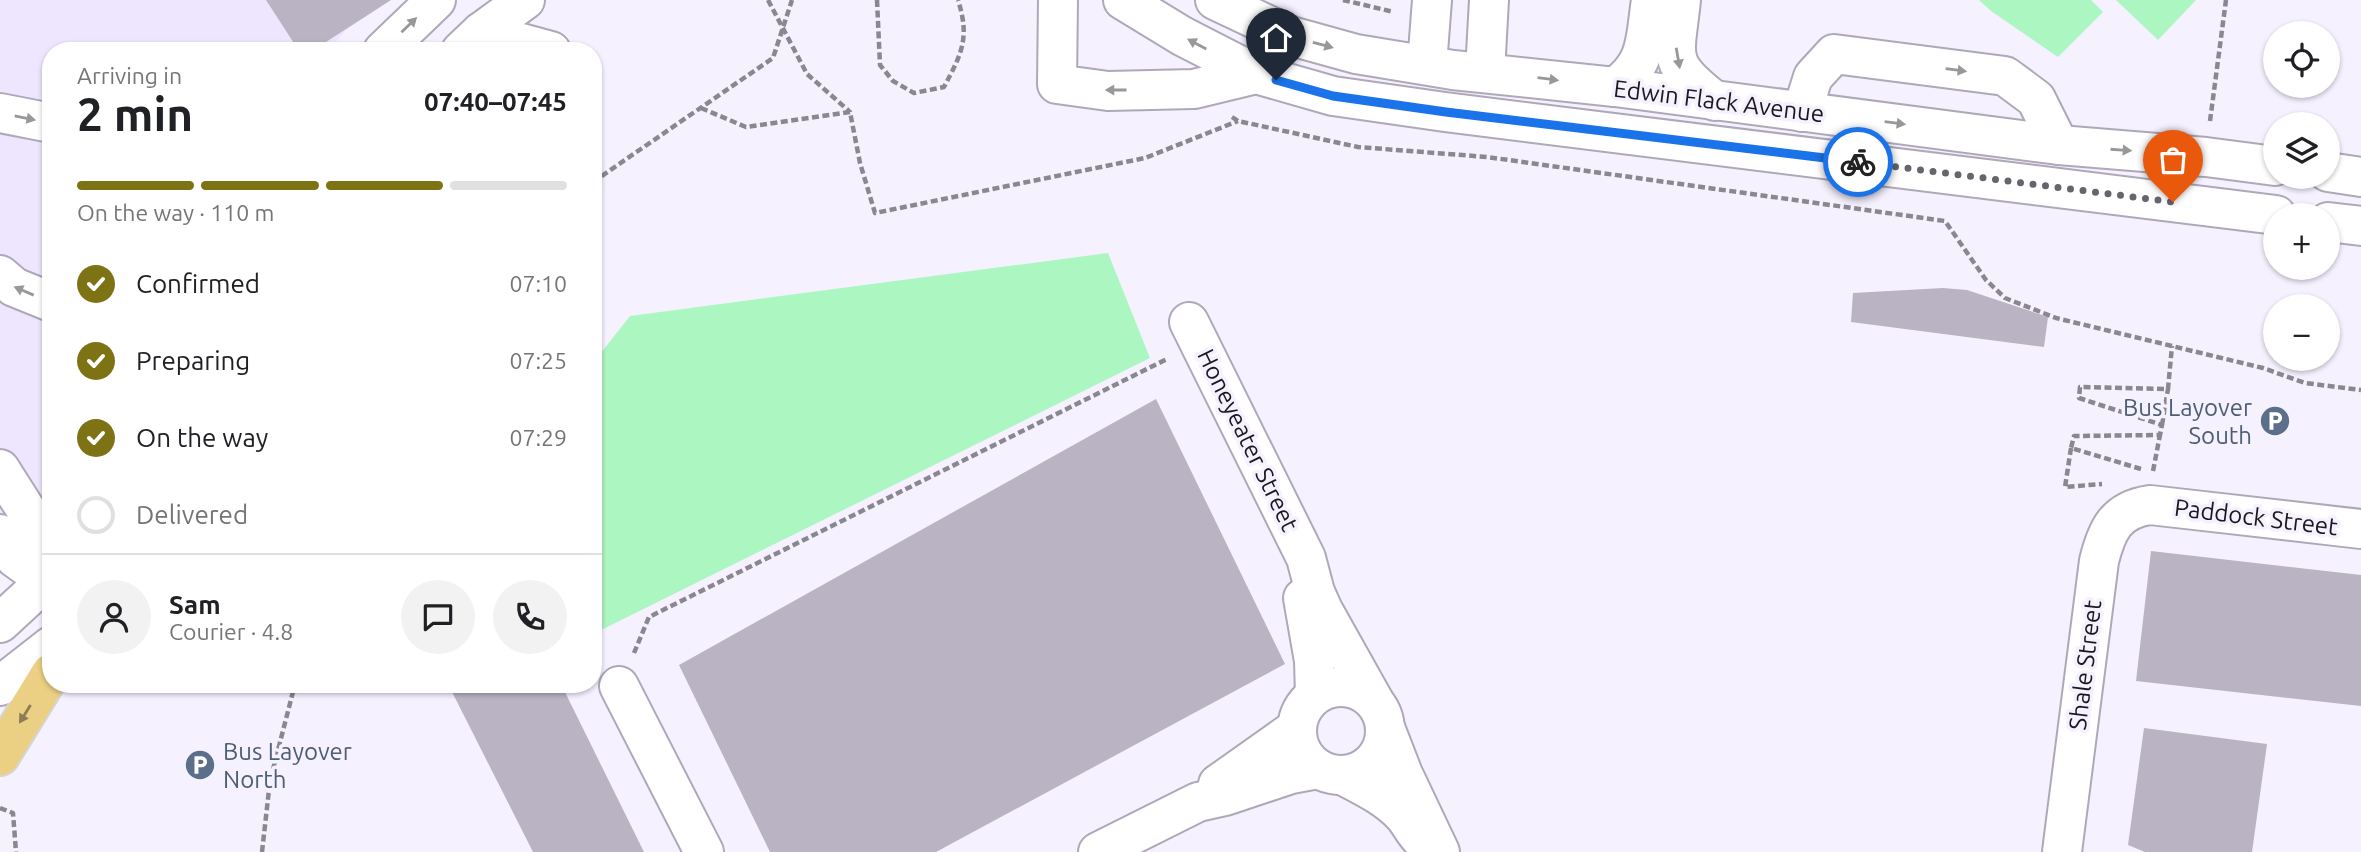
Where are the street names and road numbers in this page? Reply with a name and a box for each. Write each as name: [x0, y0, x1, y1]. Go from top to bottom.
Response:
street label: Edwin Flack Avenue: [1612, 75, 1826, 127]
street label: Honeyeater Street: [1192, 345, 1304, 536]
street label: Paddock Street: [2173, 494, 2340, 540]
street label: Shale Street: [2064, 598, 2106, 731]

